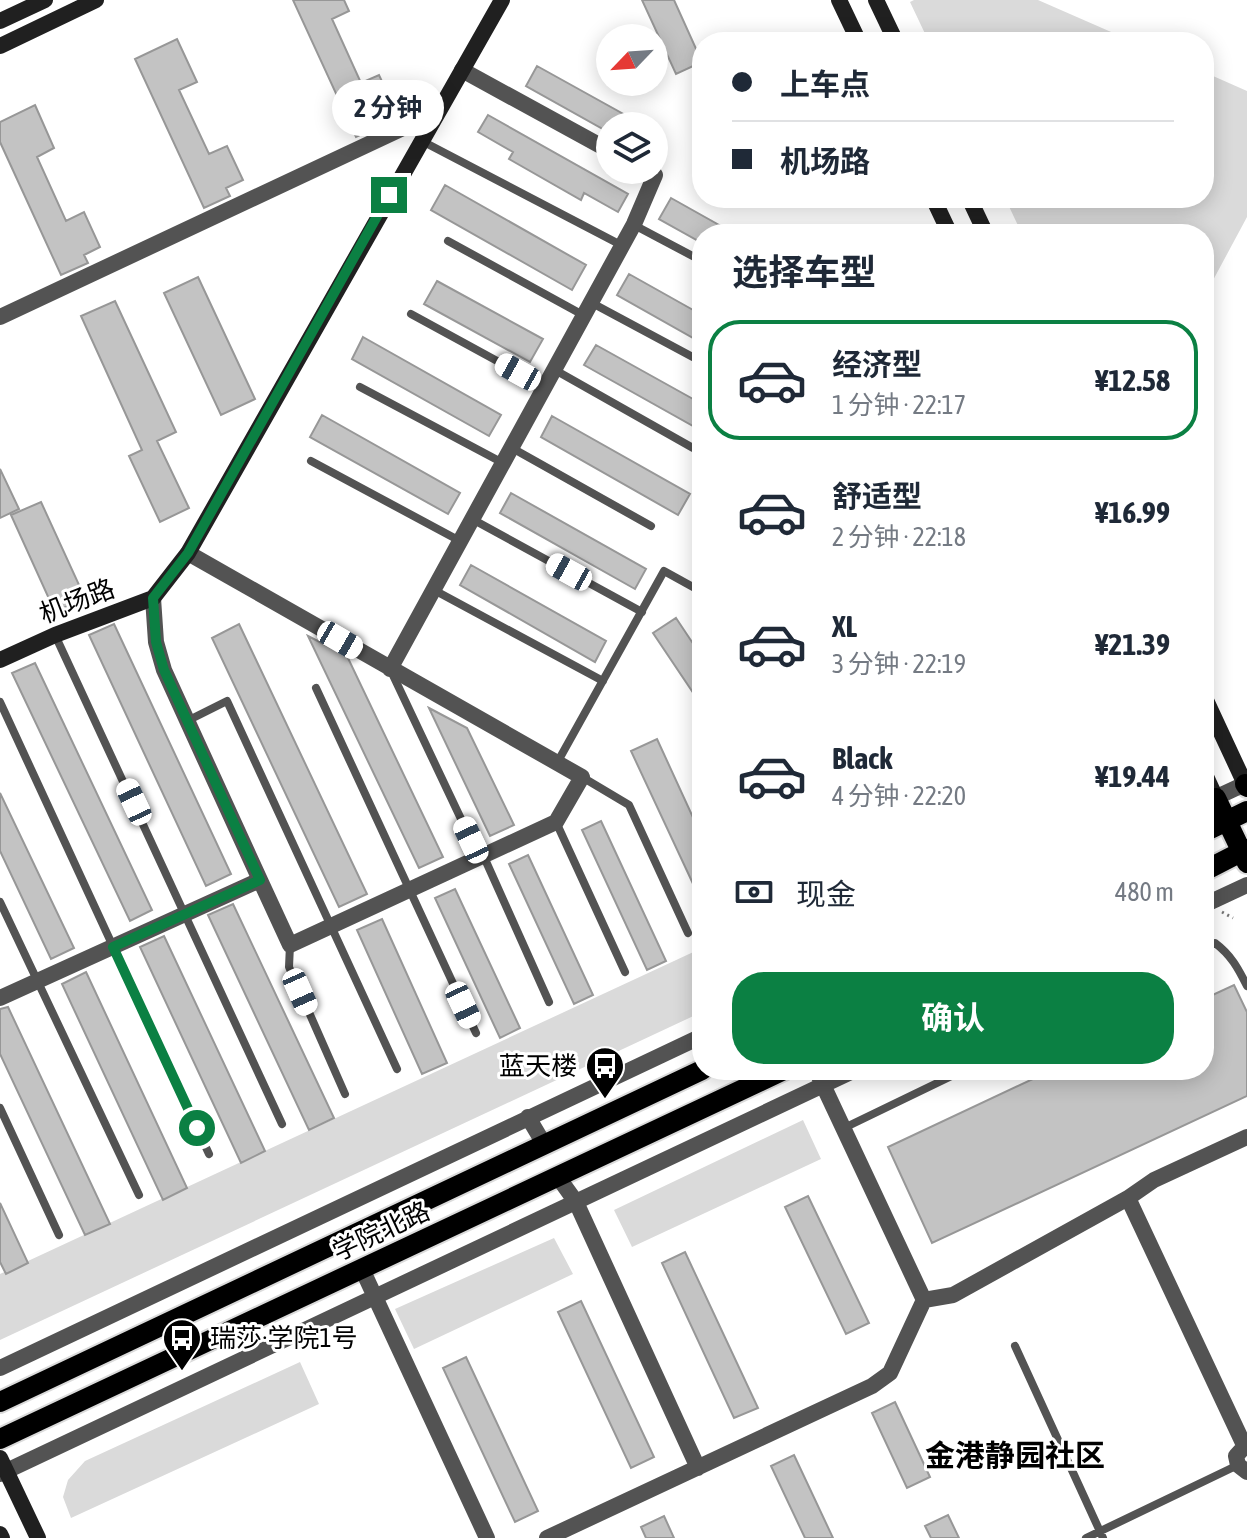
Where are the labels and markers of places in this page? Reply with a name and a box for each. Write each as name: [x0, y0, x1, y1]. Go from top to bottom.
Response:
bus stop icon: 蓝天楼: [584, 1045, 626, 1100]
place label: 蓝天楼: [499, 1051, 577, 1081]
bus stop icon: 瑞莎·学院1号: [161, 1317, 203, 1372]
place label: 瑞莎·学院1号: [210, 1323, 358, 1353]

